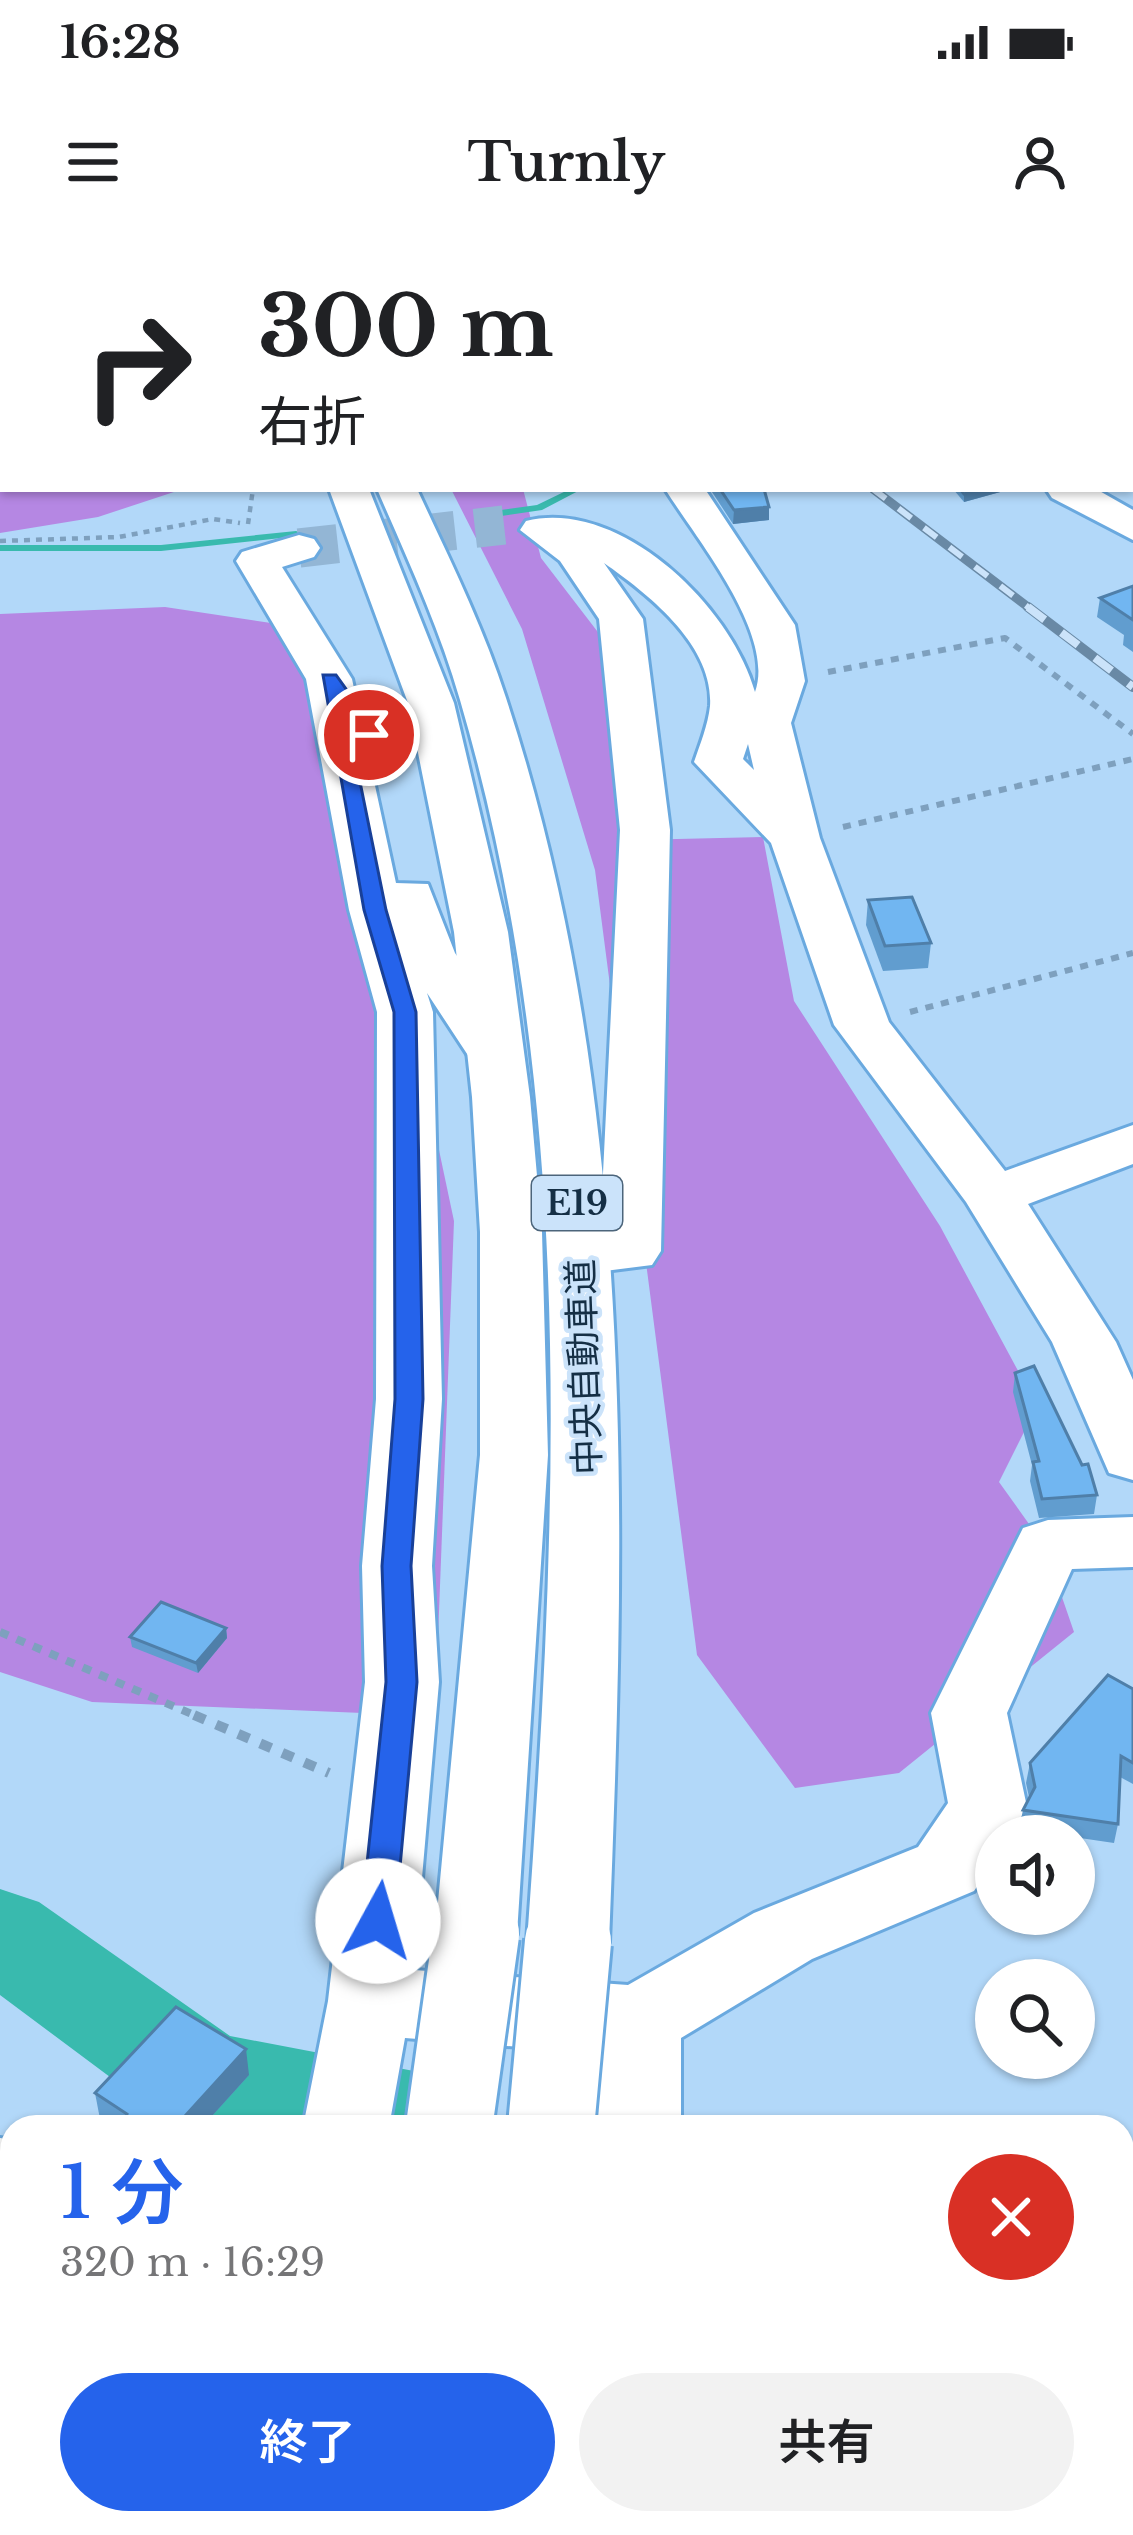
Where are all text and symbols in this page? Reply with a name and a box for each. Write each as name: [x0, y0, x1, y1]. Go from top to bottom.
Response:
text: 16:28: [60, 14, 181, 70]
icon: menu: [60, 129, 126, 195]
text: Turnly: [468, 129, 665, 196]
icon: person: [1007, 129, 1073, 195]
text: 300 m: [258, 275, 554, 379]
icon: right: [60, 288, 216, 444]
text: 右折: [258, 389, 366, 456]
pin: [318, 684, 420, 786]
icon: arrive: [336, 702, 402, 768]
road number: E19: [532, 1176, 622, 1230]
street label: 中央自動車道: [558, 1258, 610, 1476]
map controls: [975, 1815, 1095, 2079]
button: sound: [975, 1815, 1095, 1935]
position arrow: [315, 1858, 441, 1984]
button: search: [975, 1959, 1095, 2079]
text: 1 分: [60, 2148, 183, 2237]
button: close: [948, 2154, 1074, 2280]
text: 320 m · 16:29: [60, 2238, 325, 2287]
button: 終了: [60, 2373, 555, 2511]
button: 共有: [579, 2373, 1074, 2511]

